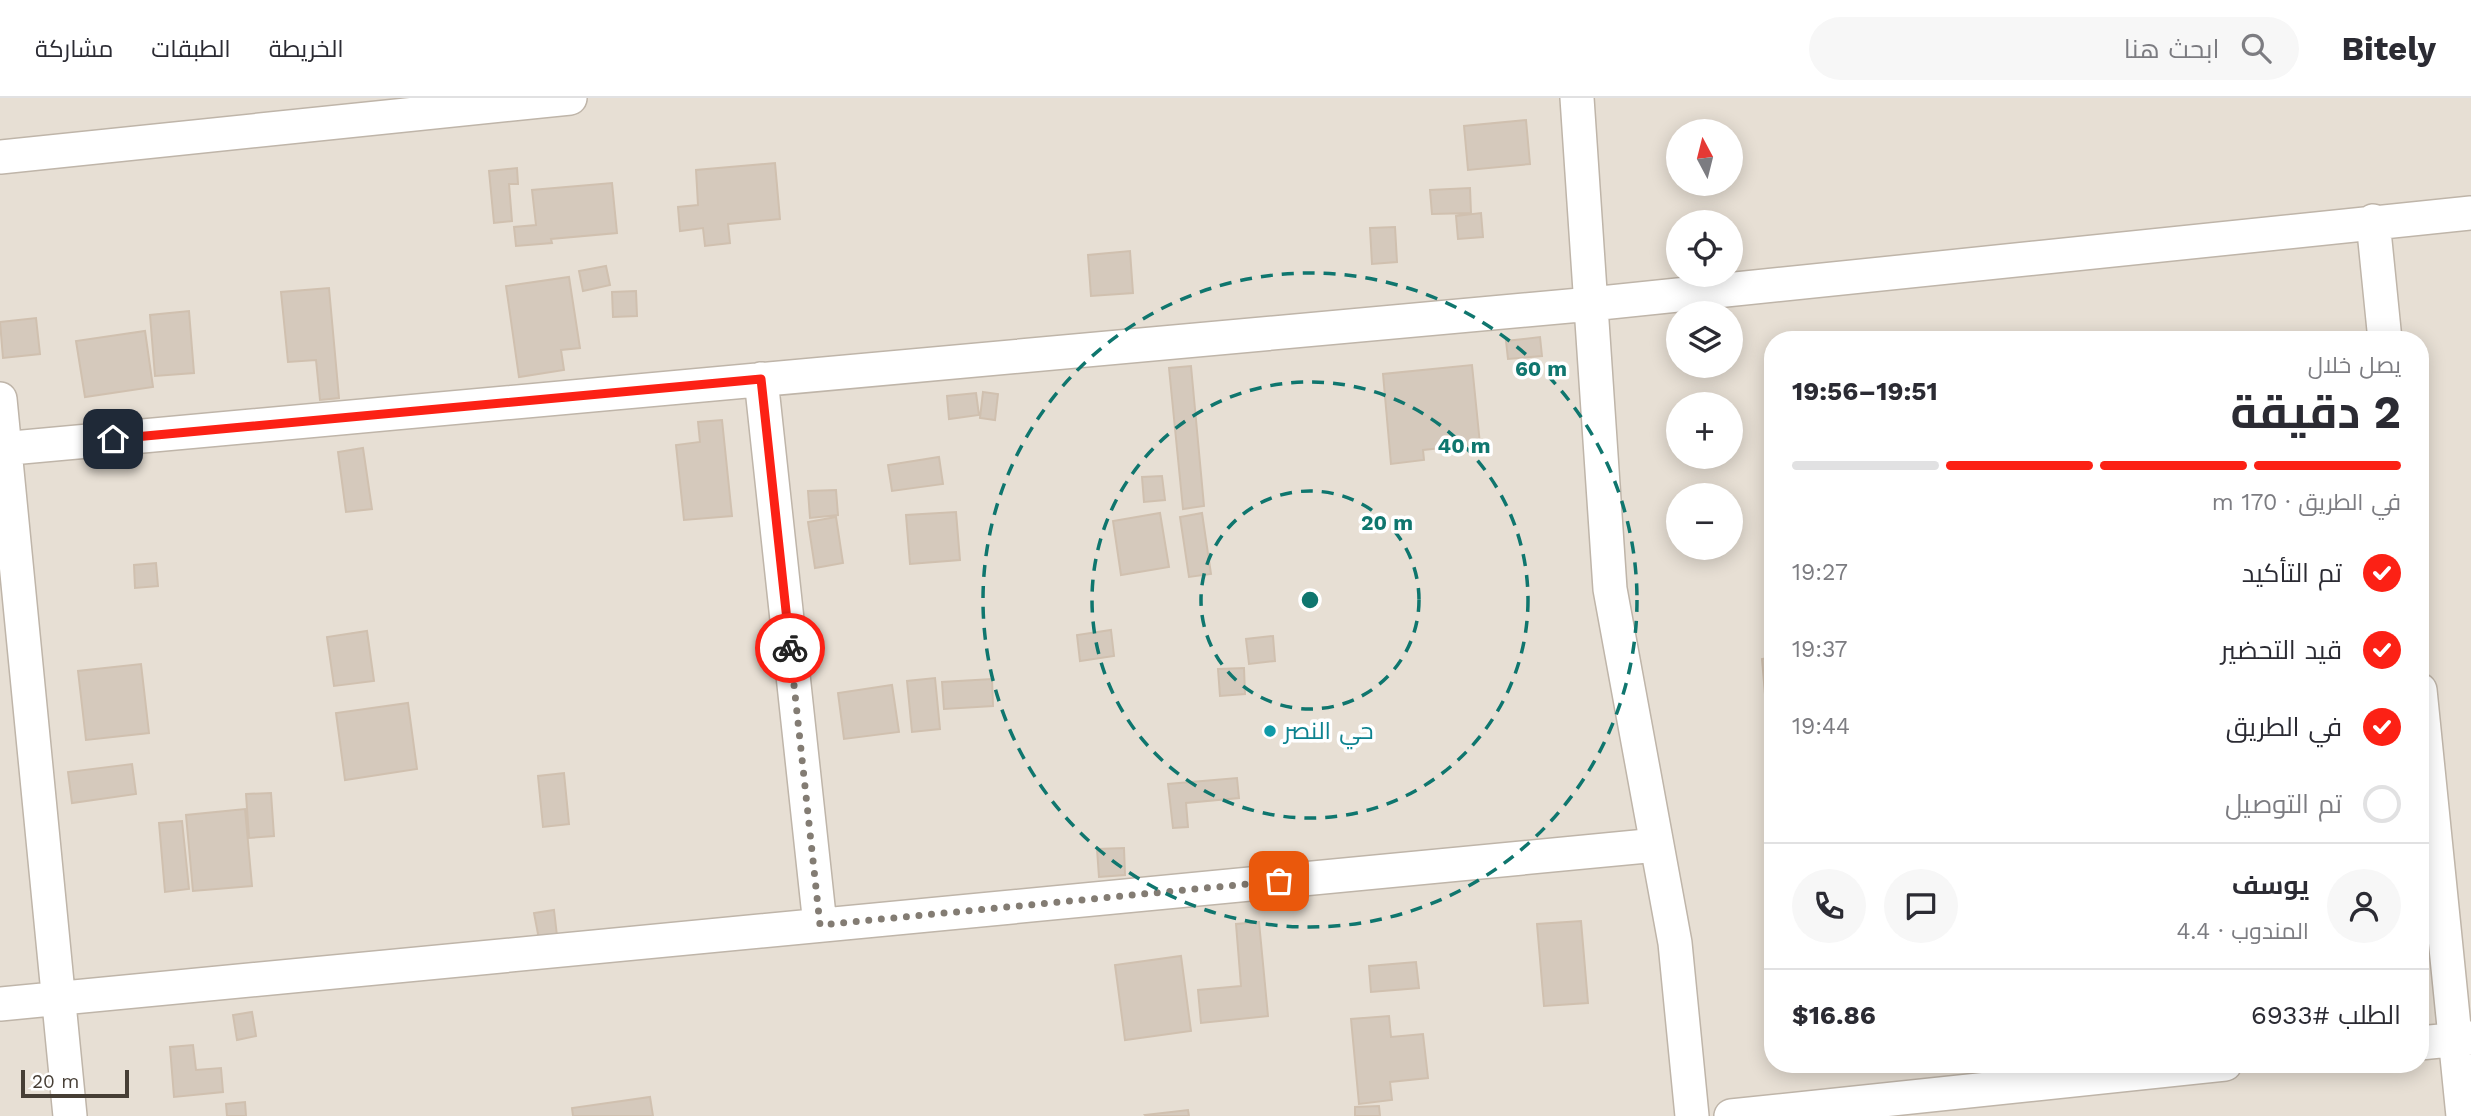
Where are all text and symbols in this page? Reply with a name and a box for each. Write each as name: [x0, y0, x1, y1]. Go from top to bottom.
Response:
search box: [1809, 17, 2299, 80]
icon: search: [2237, 29, 2275, 67]
text: Bitely: [2341, 29, 2436, 68]
text: ابحث هنا: [2124, 34, 2219, 64]
text: مشاركة: [35, 35, 113, 63]
text: الطبقات: [151, 35, 231, 63]
text: الخريطة: [269, 35, 344, 63]
north arrow: [1666, 119, 1743, 196]
map controls: [1666, 119, 1743, 560]
button: locate: [1666, 210, 1743, 287]
button: layers: [1666, 301, 1743, 378]
text: يصل خلال: [2308, 352, 2401, 379]
text: 60 m: [1515, 356, 1567, 381]
text: 19:51–19:56: [1792, 376, 1938, 406]
text: 2 دقيقة: [2230, 385, 2401, 439]
button: +: [1666, 392, 1743, 469]
pin: [83, 409, 143, 469]
icon: home: [94, 420, 132, 458]
text: 40 m: [1438, 433, 1490, 458]
button: −: [1666, 483, 1743, 560]
text: في الطريق · 170 m: [2212, 489, 2401, 516]
text: 20 m: [1361, 510, 1413, 535]
icon: check: [2363, 554, 2401, 592]
text: تم التأكيد: [2242, 558, 2342, 588]
text: 19:27: [1792, 559, 1848, 586]
centre of rings: [1298, 588, 1322, 612]
courier: [755, 613, 825, 683]
icon: bike: [771, 629, 809, 667]
icon: check: [2363, 631, 2401, 669]
text: قيد التحضير: [2221, 635, 2342, 665]
text: 19:37: [1792, 636, 1847, 663]
icon: check: [2363, 708, 2401, 746]
text: في الطريق: [2226, 712, 2342, 742]
text: 19:44: [1792, 713, 1850, 740]
place label: حي النصر: [1282, 717, 1374, 750]
marker: حي النصر: [1262, 723, 1278, 739]
text: تم التوصيل: [2225, 789, 2342, 819]
pin: [1249, 851, 1309, 911]
icon: bag: [1260, 862, 1298, 900]
button: phone: [1792, 869, 1866, 943]
button: chat: [1884, 869, 1958, 943]
button: person: [2327, 869, 2401, 943]
text: يوسف: [2232, 870, 2309, 900]
text: المندوب · 4.4: [2177, 918, 2309, 945]
text: $16.86: [1792, 1000, 1876, 1030]
text: الطلب #6933: [2251, 1000, 2401, 1030]
scale bar: [21, 1067, 130, 1099]
text: 20 m: [32, 1070, 79, 1093]

